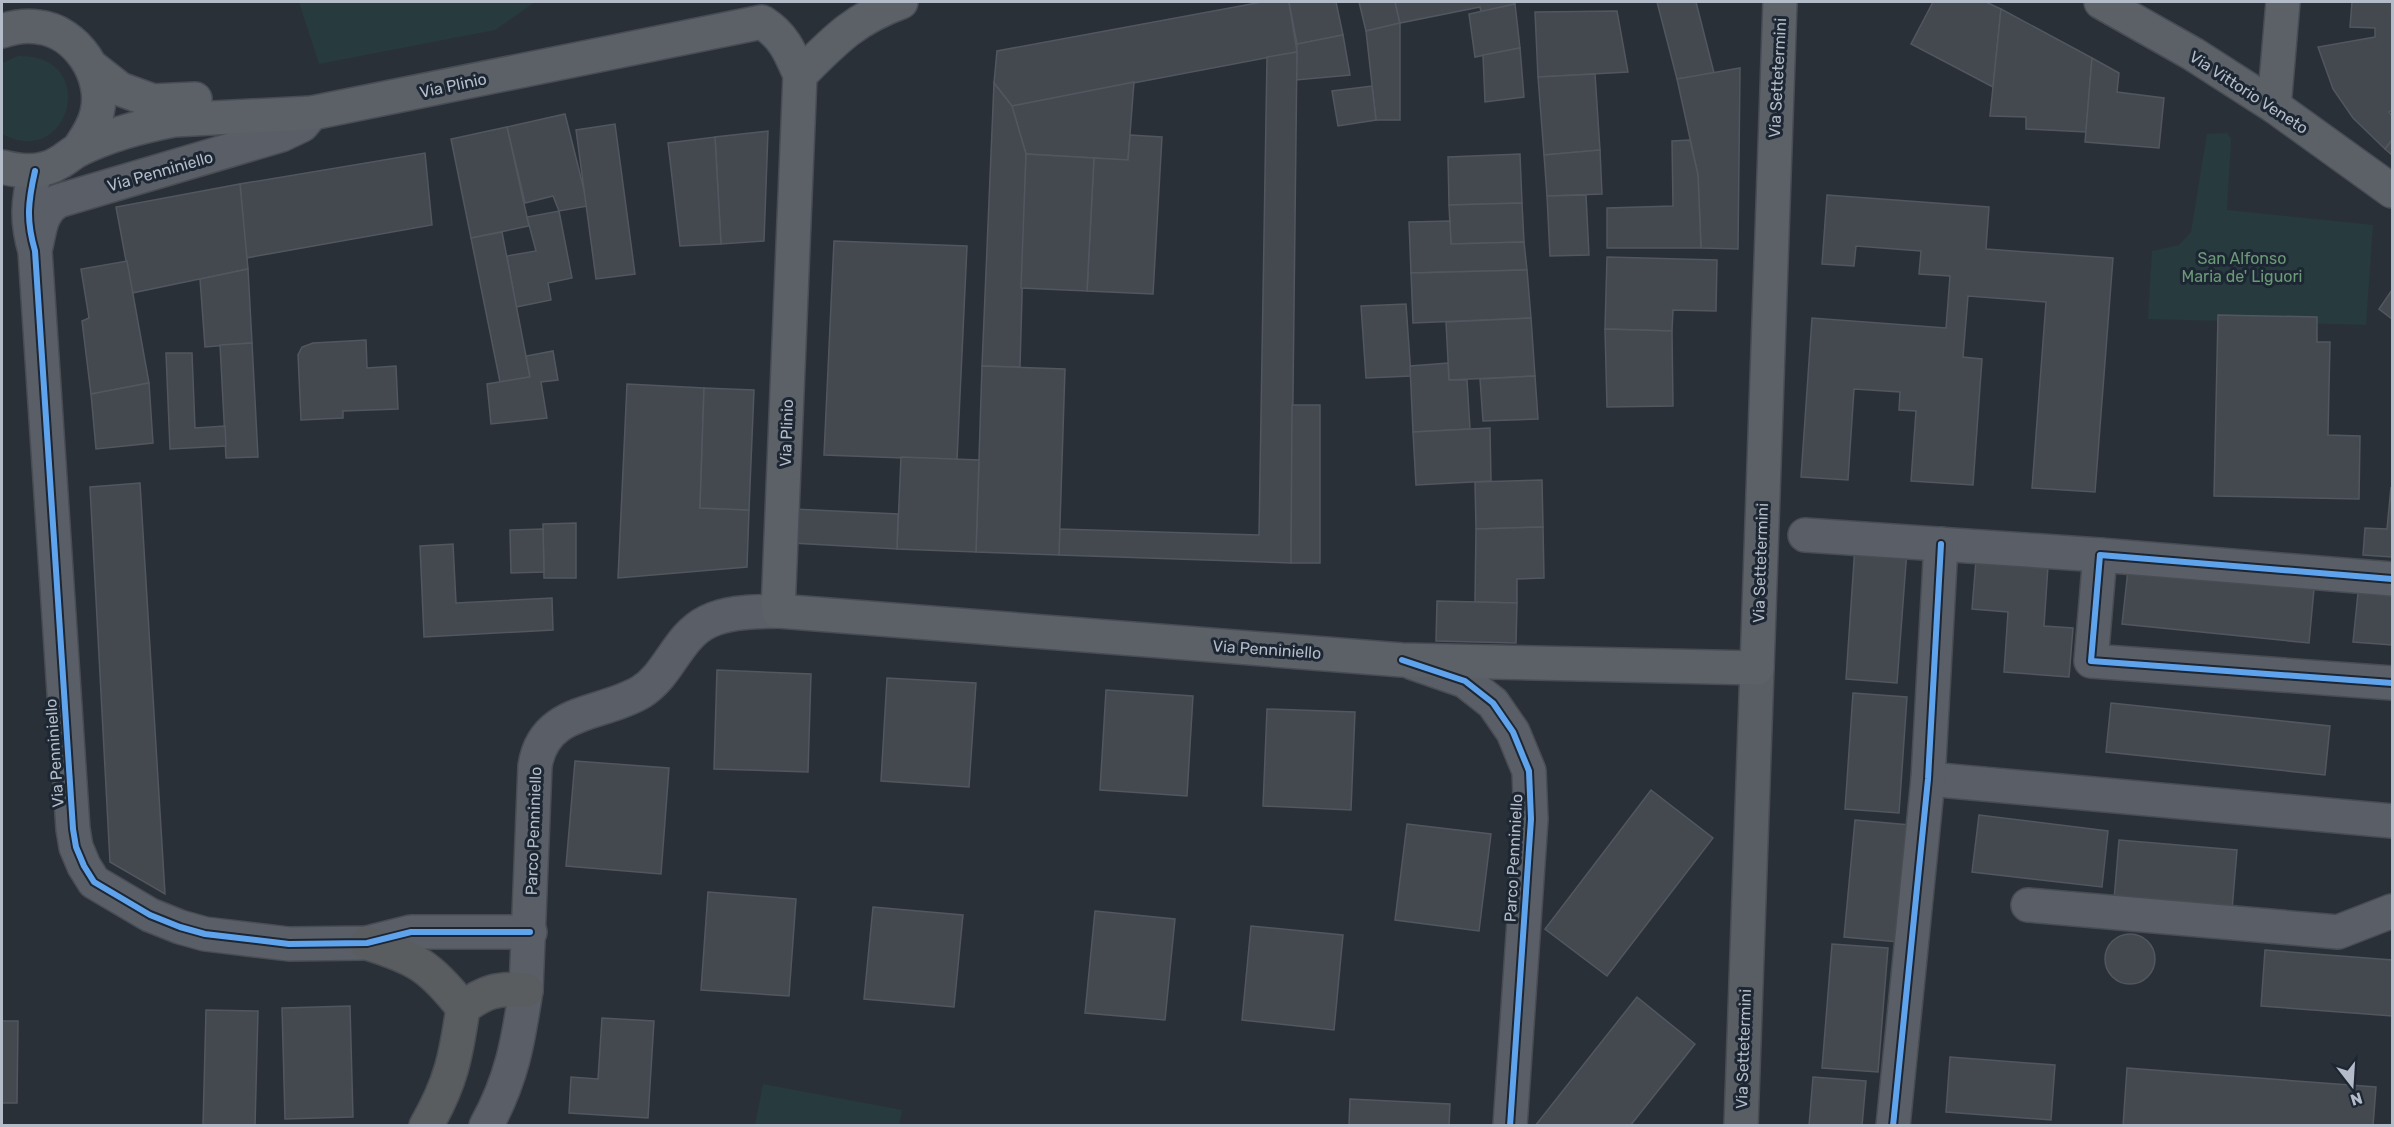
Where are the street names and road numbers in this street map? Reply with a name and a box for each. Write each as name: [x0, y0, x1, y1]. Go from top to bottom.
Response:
street label: Via Settetermini: [1765, 17, 1790, 139]
street label: Via Vittorio Veneto: [2186, 47, 2312, 138]
street label: Via Plinio: [418, 69, 488, 102]
street label: Via Penniniello: [105, 147, 215, 196]
street label: Via Plinio: [776, 399, 797, 467]
street label: Via Settetermini: [1749, 503, 1772, 623]
street label: Via Penniniello: [1212, 636, 1322, 663]
street label: Via Penniniello: [41, 698, 68, 808]
street label: Parco Penniniello: [522, 766, 545, 896]
street label: Parco Penniniello: [1501, 793, 1526, 923]
street label: Via Settetermini: [1732, 989, 1755, 1109]

